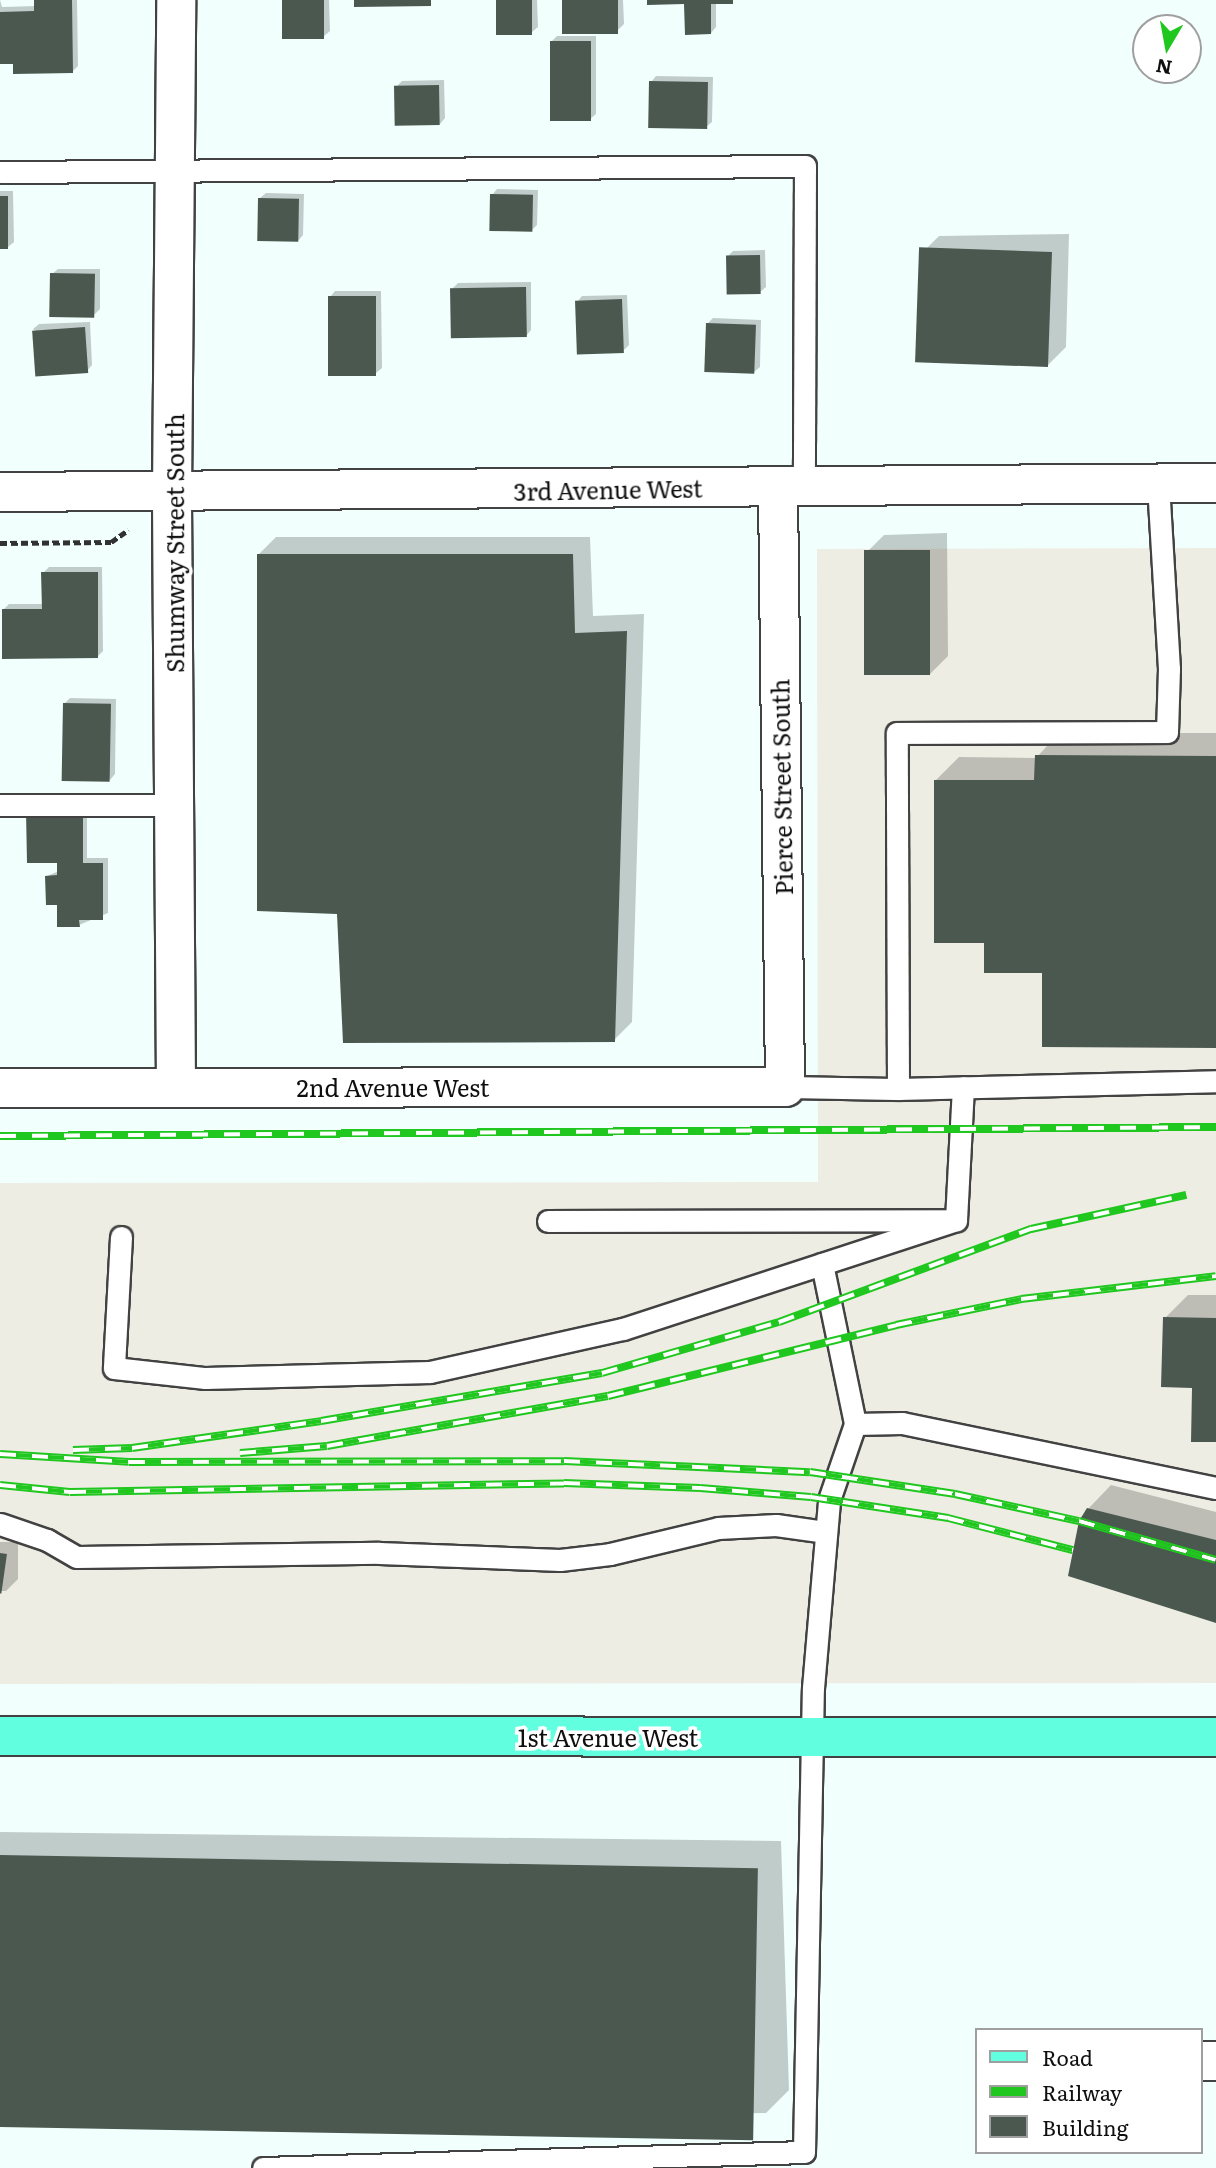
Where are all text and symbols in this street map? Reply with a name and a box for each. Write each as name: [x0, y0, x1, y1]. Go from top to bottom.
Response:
north arrow: [1132, 14, 1202, 84]
text: N: [1153, 53, 1174, 83]
street label: Shumway Street South: [160, 413, 188, 673]
street label: 3rd Avenue West: [513, 473, 703, 505]
street label: Pierce Street South: [765, 678, 797, 896]
street label: 2nd Avenue West: [297, 1073, 489, 1101]
street label: 1st Avenue West: [518, 1723, 698, 1751]
legend: [974, 2028, 1202, 2154]
text: Road: [1042, 2041, 1093, 2072]
text: Railway: [1042, 2076, 1122, 2107]
text: Building: [1042, 2111, 1128, 2142]

